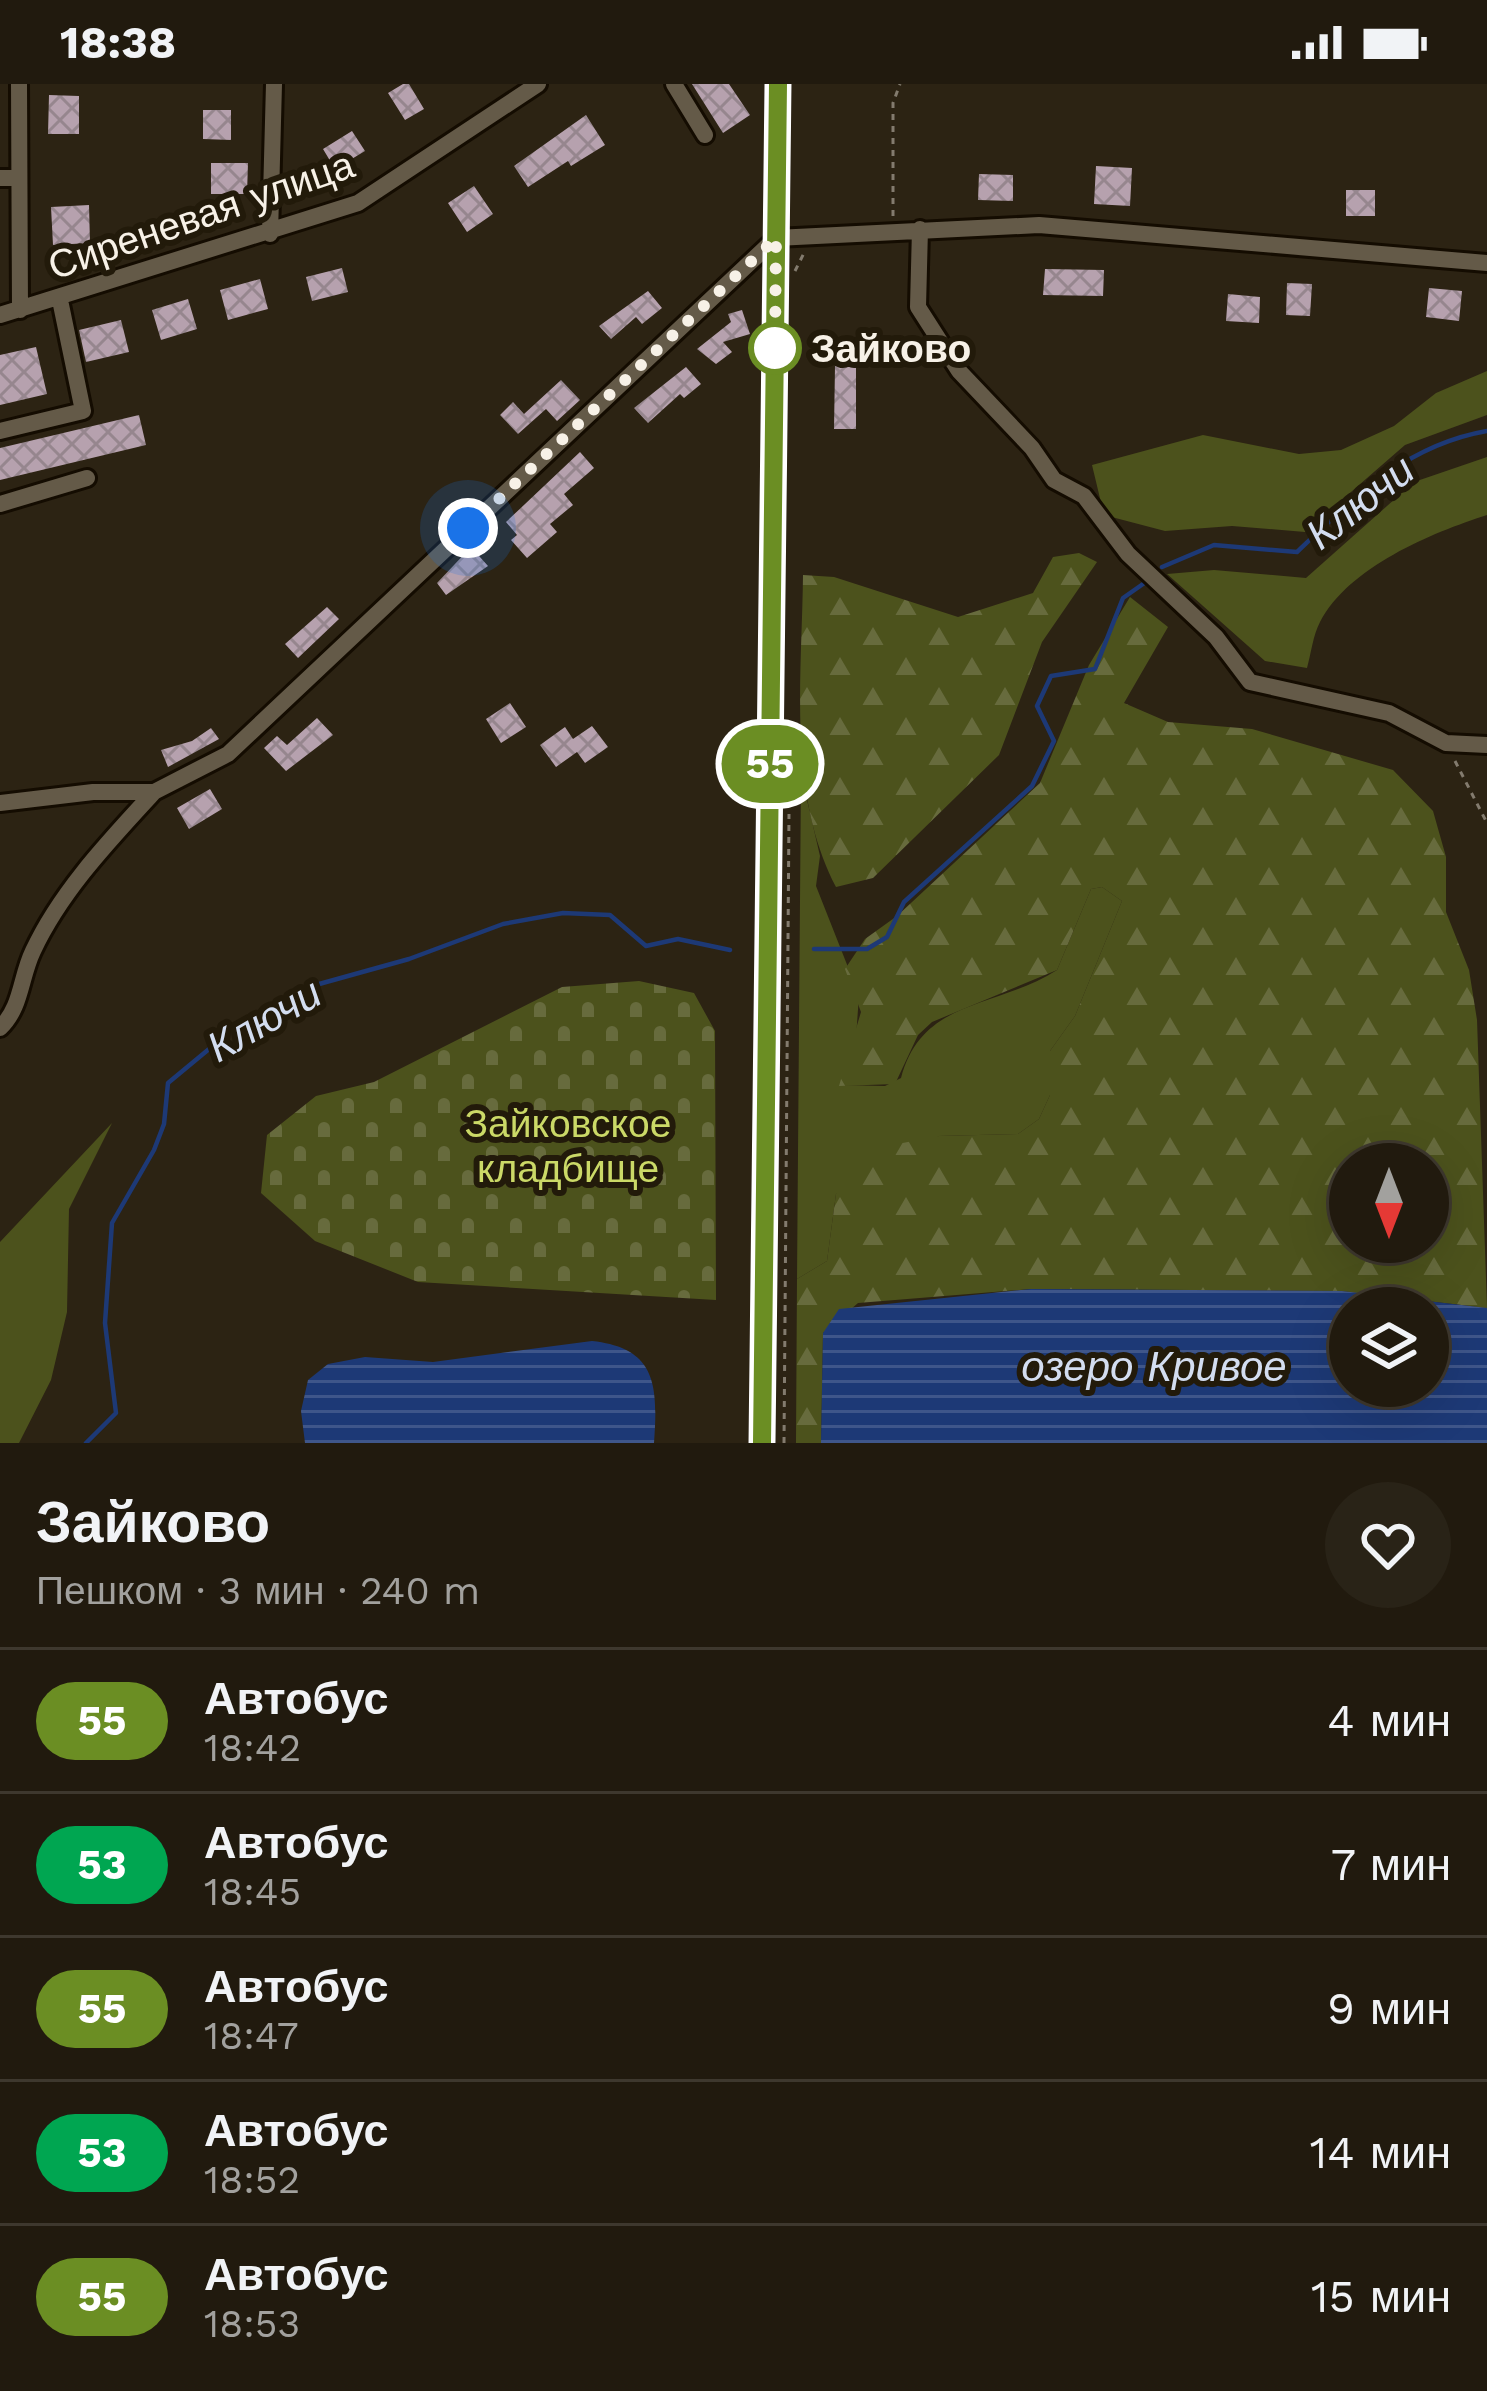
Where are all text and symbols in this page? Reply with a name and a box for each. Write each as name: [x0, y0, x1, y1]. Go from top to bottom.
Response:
text: 18:38: [60, 16, 176, 69]
street label: Сиреневая улица: [42, 142, 360, 288]
marker: Зайково: [750, 323, 800, 373]
place label: Зайково: [811, 326, 971, 371]
water label: Ключи: [1296, 445, 1424, 559]
your location: [438, 498, 498, 558]
line badge: 55: [716, 725, 824, 803]
text: 55: [746, 739, 794, 788]
water label: Ключи: [198, 968, 330, 1072]
park label: Зайковское кладбище: [465, 1101, 671, 1191]
north arrow: [1329, 1143, 1449, 1263]
map controls: [1329, 1143, 1449, 1407]
button: layers: [1329, 1287, 1449, 1407]
water label: озеро Кривое: [1021, 1342, 1287, 1391]
button: heart: [1325, 1482, 1451, 1608]
text: Зайково: [36, 1489, 270, 1556]
text: Пешком · 3 мин · 240 m: [36, 1568, 480, 1613]
text: Автобус: [204, 1672, 389, 1725]
text: 4 мин: [1327, 1694, 1451, 1747]
text: 55: [78, 1696, 126, 1745]
text: 18:42: [204, 1725, 301, 1770]
text: Автобус: [204, 1816, 389, 1869]
text: 7 мин: [1331, 1838, 1451, 1891]
text: 53: [77, 1840, 127, 1889]
text: 18:45: [204, 1869, 301, 1914]
text: Автобус: [204, 1960, 389, 2013]
text: 9 мин: [1327, 1982, 1451, 2035]
text: 55: [78, 1984, 126, 2033]
text: 18:47: [204, 2013, 299, 2058]
text: Автобус: [204, 2104, 389, 2157]
text: 14 мин: [1310, 2126, 1451, 2179]
text: 53: [77, 2128, 127, 2177]
text: 18:52: [204, 2157, 300, 2202]
text: Автобус: [204, 2248, 389, 2301]
text: 15 мин: [1311, 2270, 1451, 2323]
text: 55: [78, 2272, 126, 2321]
text: 18:53: [204, 2301, 300, 2346]

